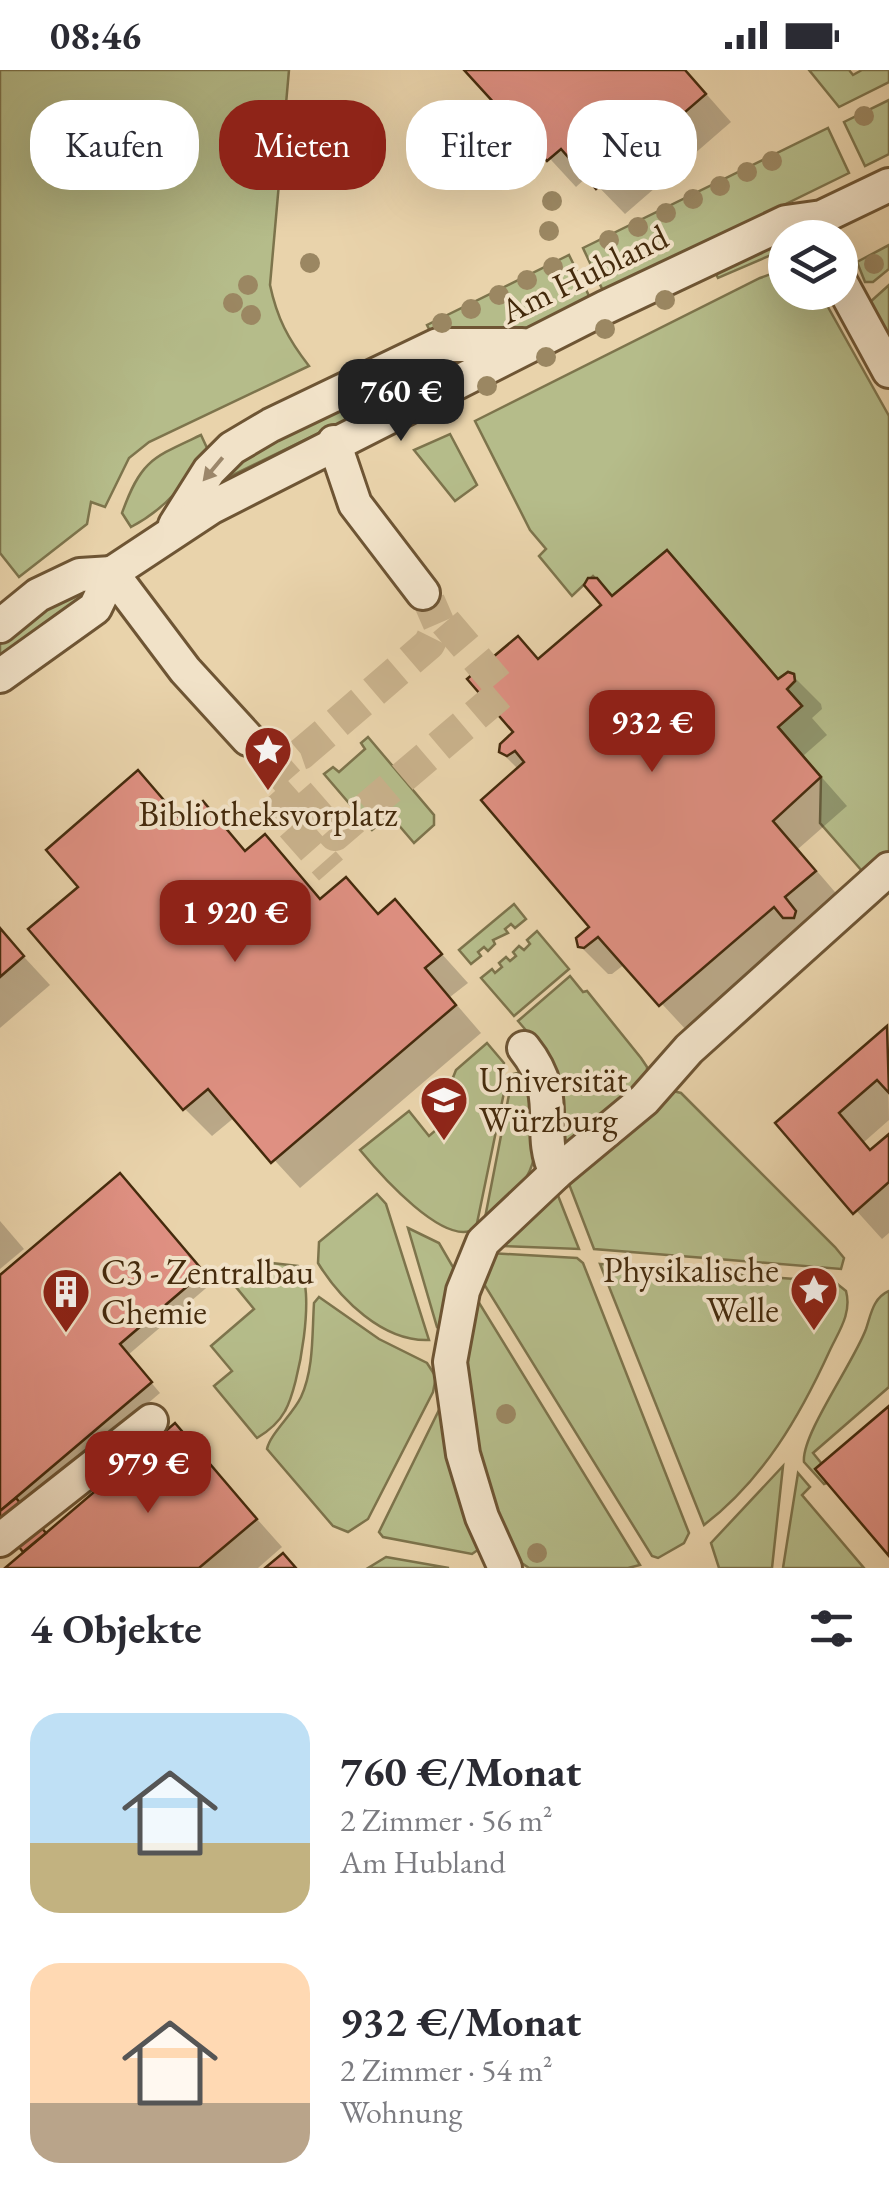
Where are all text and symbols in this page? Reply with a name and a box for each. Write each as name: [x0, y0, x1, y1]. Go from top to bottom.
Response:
text: 08:46: [50, 11, 141, 60]
chip: Kaufen: [30, 100, 199, 190]
chip: Mieten: [219, 100, 386, 190]
chip: Filter: [406, 100, 547, 190]
chip: Neu: [567, 100, 697, 190]
street label: Am Hubland: [492, 213, 675, 334]
map controls: [768, 220, 858, 310]
button: layers: [768, 220, 858, 310]
pin: 760 €: [331, 359, 471, 444]
text: 760 €: [360, 370, 442, 412]
one-way arrow: [202, 456, 224, 481]
pin: 932 €: [582, 690, 722, 775]
text: 932 €: [611, 701, 693, 743]
place icon: Bibliotheksvorplatz: [242, 724, 294, 792]
place label: Bibliotheksvorplatz: [139, 791, 398, 836]
pin: 1 920 €: [143, 880, 327, 965]
text: 1 920 €: [182, 891, 288, 933]
place label: Universität Würzburg: [479, 1057, 628, 1142]
school or university icon: Universität Würzburg: [418, 1074, 470, 1142]
place label: Physikalische Welle: [603, 1247, 779, 1332]
place label: C3 - Zentralbau Chemie: [101, 1249, 315, 1334]
place icon: Physikalische Welle: [788, 1264, 840, 1332]
building icon: C3 - Zentralbau Chemie: [40, 1266, 92, 1334]
pin: 979 €: [78, 1431, 218, 1516]
text: 979 €: [107, 1442, 189, 1484]
text: 4 Objekte: [30, 1601, 202, 1656]
icon: filters: [804, 1601, 859, 1656]
text: 760 €/Monat: [340, 1744, 581, 1799]
icon: home: [110, 1753, 230, 1873]
text: 2 Zimmer · 56 m²: [340, 1799, 553, 1841]
text: Am Hubland: [340, 1841, 506, 1883]
text: 932 €/Monat: [340, 1994, 581, 2049]
icon: home: [110, 2003, 230, 2123]
text: 2 Zimmer · 54 m²: [340, 2049, 553, 2091]
text: Wohnung: [340, 2091, 463, 2133]

